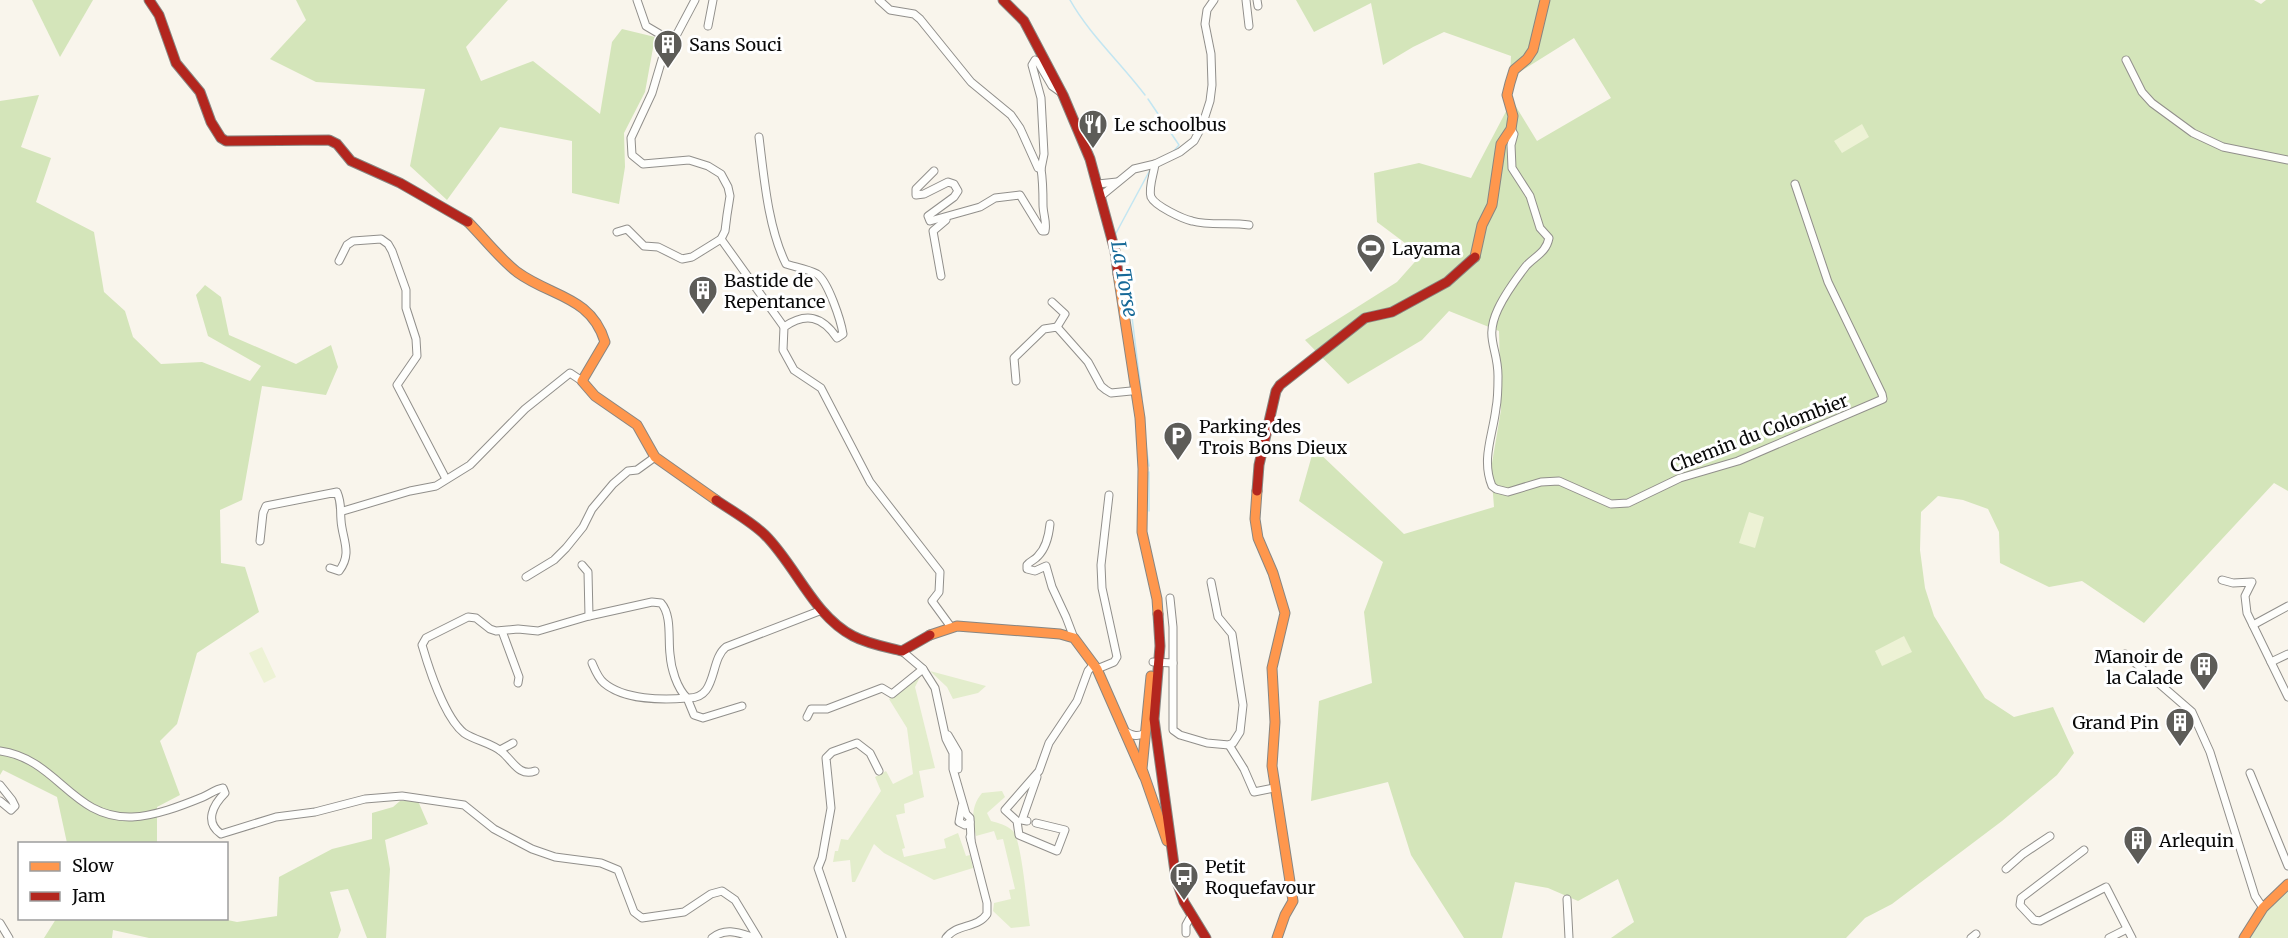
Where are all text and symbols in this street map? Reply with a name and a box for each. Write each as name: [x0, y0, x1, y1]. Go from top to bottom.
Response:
building icon: Sans Souci: [652, 28, 684, 70]
place label: Sans Souci: [689, 33, 782, 56]
restaurant icon: Le schoolbus: [1077, 108, 1109, 150]
place label: Le schoolbus: [1114, 113, 1226, 136]
sports icon: Layama: [1355, 232, 1387, 274]
place label: Layama: [1392, 237, 1461, 260]
water label: La Torse: [1106, 239, 1144, 319]
place label: Bastide de Repentance: [724, 269, 825, 313]
building icon: Bastide de Repentance: [687, 274, 719, 316]
street label: Chemin du Colombier: [1667, 388, 1851, 478]
place label: Parking des Trois Bons Dieux: [1199, 415, 1347, 459]
parking icon: Parking des Trois Bons Dieux: [1162, 420, 1194, 462]
place label: Manoir de la Calade: [2095, 645, 2183, 689]
building icon: Manoir de la Calade: [2188, 650, 2220, 692]
building icon: Grand Pin: [2164, 706, 2196, 748]
place label: Grand Pin: [2072, 711, 2159, 734]
building icon: Arlequin: [2122, 824, 2154, 866]
place label: Arlequin: [2158, 829, 2234, 852]
legend: [18, 842, 228, 920]
text: Slow: [72, 854, 115, 877]
place label: Petit Roquefavour: [1205, 855, 1316, 899]
bus stop icon: Petit Roquefavour: [1168, 860, 1200, 902]
text: Jam: [71, 884, 106, 907]

